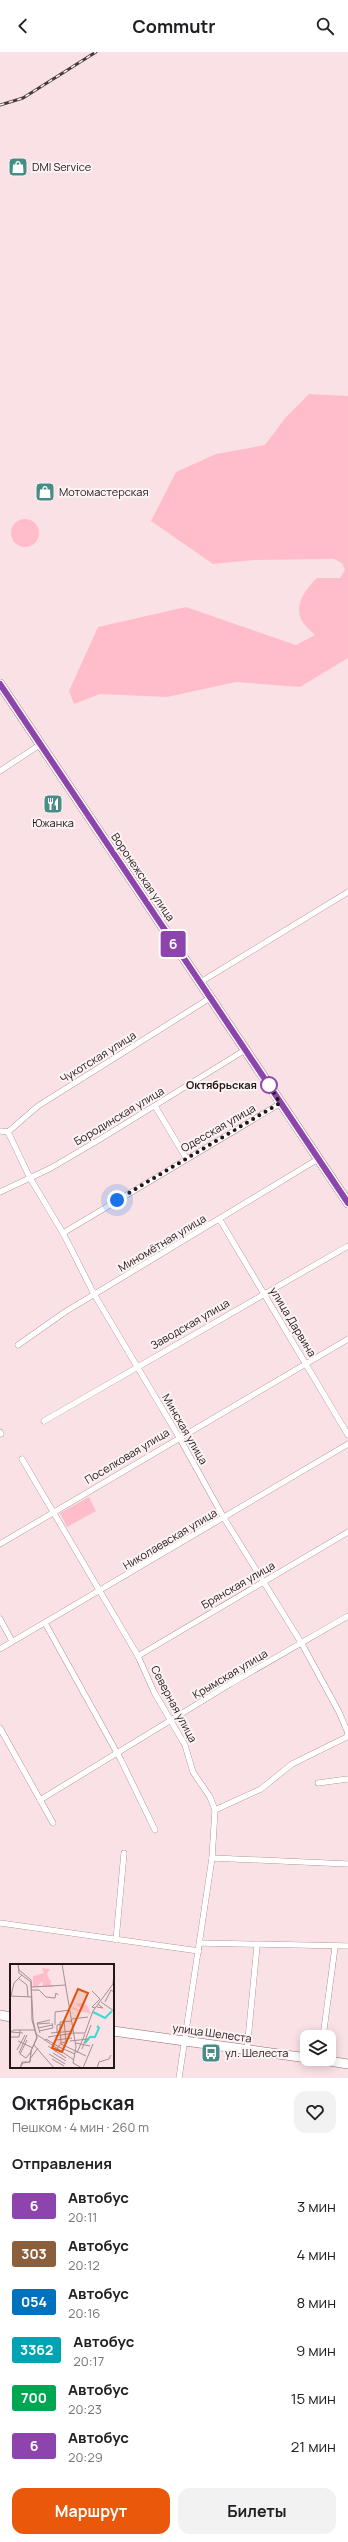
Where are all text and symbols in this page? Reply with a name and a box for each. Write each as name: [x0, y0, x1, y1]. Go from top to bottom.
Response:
text: Commutr: [132, 14, 216, 38]
icon: back: [12, 15, 34, 37]
icon: search: [314, 15, 336, 37]
shop icon: DMI Service: [7, 156, 29, 178]
place label: DMI Service: [32, 159, 92, 174]
shop icon: Мотомастерская: [34, 481, 56, 503]
place label: Мотомастерская: [59, 484, 148, 499]
restaurant icon: Южанка: [42, 793, 64, 815]
place label: Южанка: [32, 815, 74, 830]
street label: Воронежская улица: [108, 830, 179, 924]
line badge: 6: [160, 931, 186, 957]
text: 6: [169, 934, 177, 953]
street label: Чукотская улица: [57, 1027, 139, 1086]
marker: Октябрьская: [260, 1076, 278, 1094]
place label: Октябрьская: [186, 1077, 257, 1092]
street label: Бородинская улица: [71, 1083, 167, 1148]
street label: Одесская улица: [178, 1100, 258, 1155]
your location: [107, 1190, 127, 1210]
street label: Миномётная улица: [115, 1210, 208, 1275]
street label: улица Дарвина: [267, 1284, 320, 1359]
street label: Заводская улица: [148, 1295, 232, 1352]
street label: Минская улица: [159, 1391, 212, 1467]
street label: Поселковая улица: [82, 1424, 172, 1487]
street label: Николаевская улица: [120, 1504, 220, 1573]
street label: Брянская улица: [198, 1557, 277, 1612]
street label: Крымская улица: [189, 1645, 270, 1702]
street label: Северная улица: [148, 1663, 201, 1745]
inset map: [10, 1964, 114, 2068]
street label: улица Шелеста: [171, 2020, 253, 2045]
map controls: [300, 2030, 336, 2066]
button: layers: [300, 2030, 336, 2066]
bus stop icon: ул. Шелеста: [200, 2042, 222, 2064]
place label: ул. Шелеста: [225, 2045, 288, 2060]
text: Октябрьская: [12, 2090, 134, 2116]
button: heart: [294, 2091, 336, 2133]
text: Пешком · 4 мин · 260 m: [12, 2118, 149, 2136]
text: Отправления: [12, 2153, 112, 2174]
text: Автобус: [68, 2187, 129, 2208]
text: 6: [30, 2196, 38, 2215]
text: 3 мин: [297, 2196, 336, 2217]
text: 20:11: [68, 2208, 97, 2226]
text: Автобус: [68, 2235, 129, 2256]
text: 303: [21, 2244, 47, 2263]
text: 4 мин: [296, 2244, 336, 2265]
text: 20:12: [68, 2256, 100, 2274]
text: Автобус: [68, 2283, 129, 2304]
text: 054: [21, 2292, 47, 2311]
text: 8 мин: [297, 2292, 336, 2313]
text: 20:16: [68, 2304, 100, 2322]
text: Автобус: [73, 2331, 134, 2352]
text: 3362: [20, 2340, 53, 2359]
text: 9 мин: [296, 2340, 336, 2361]
text: 20:17: [73, 2352, 104, 2370]
text: Автобус: [68, 2379, 129, 2400]
text: 700: [21, 2388, 47, 2407]
text: 15 мин: [291, 2388, 336, 2409]
text: 20:23: [68, 2400, 102, 2418]
text: Автобус: [68, 2427, 129, 2448]
text: 6: [30, 2436, 38, 2455]
text: 21 мин: [291, 2436, 336, 2457]
text: 20:29: [68, 2448, 103, 2466]
button: Маршрут: [12, 2488, 170, 2534]
button: Билеты: [178, 2488, 336, 2534]

